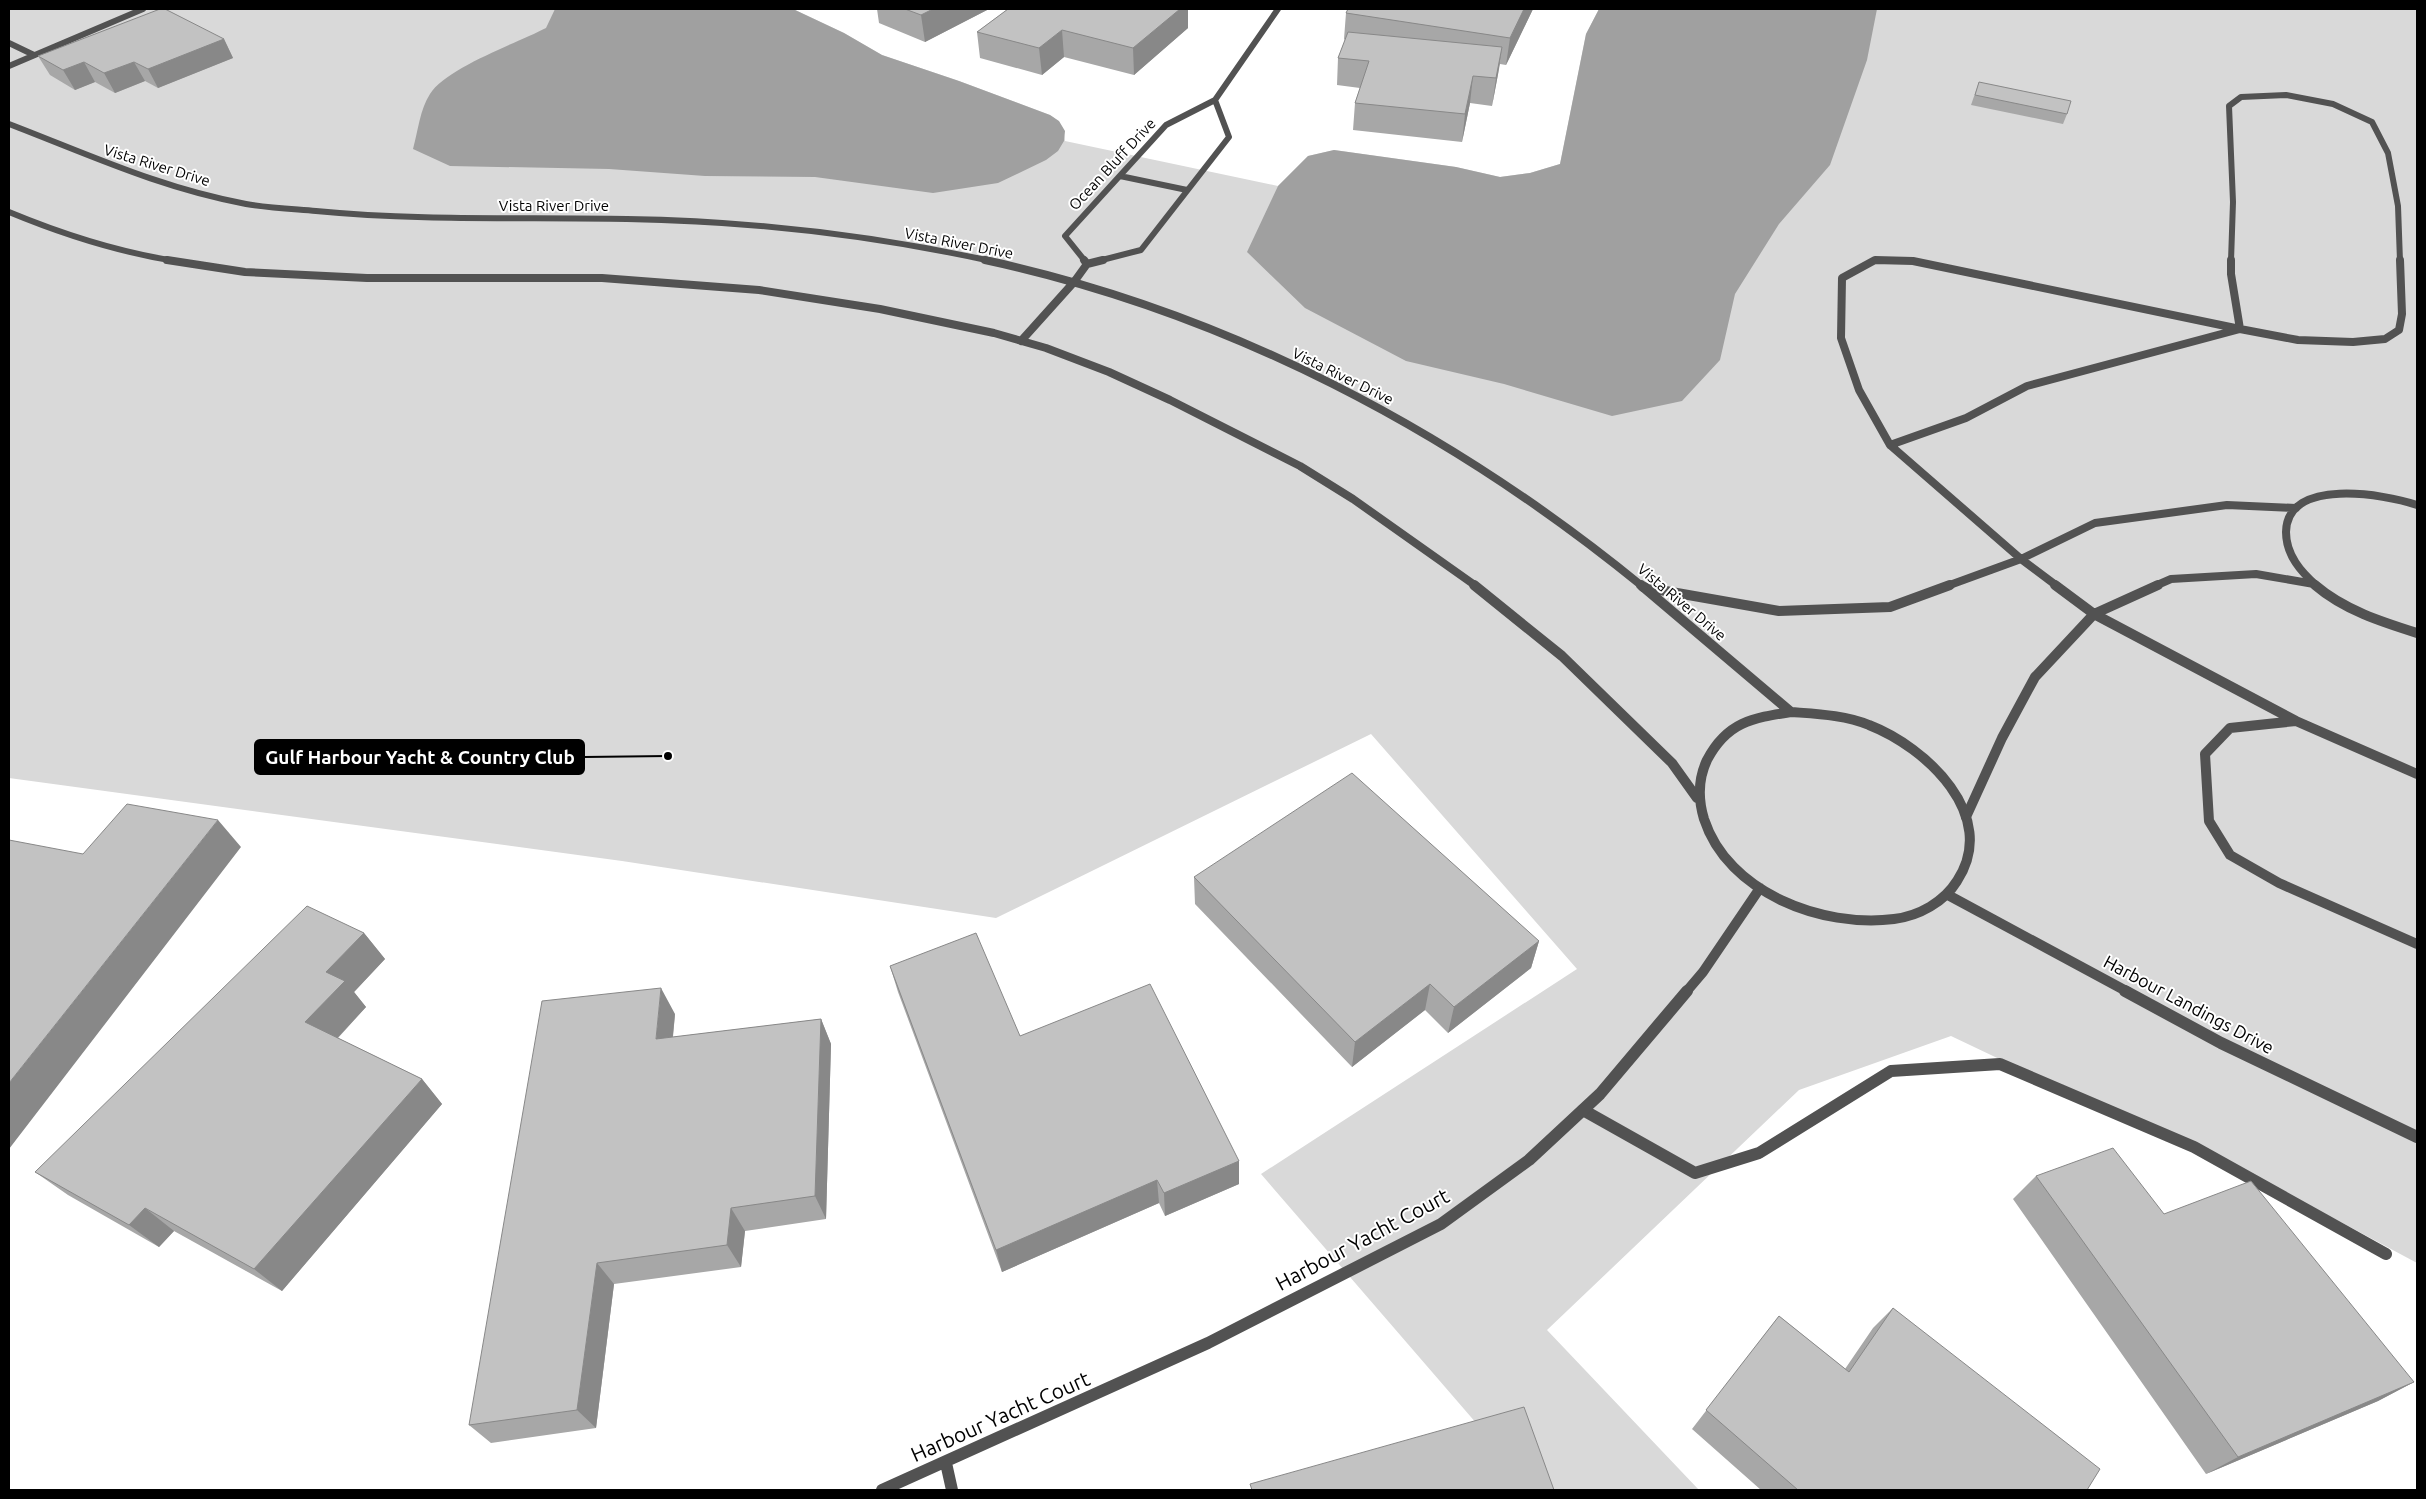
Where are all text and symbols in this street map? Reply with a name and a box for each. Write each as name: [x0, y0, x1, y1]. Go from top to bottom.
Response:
street label: Ocean Bluff Drive: [1065, 115, 1159, 213]
street label: Vista River Drive: [102, 141, 212, 189]
street label: Vista River Drive: [499, 197, 609, 214]
street label: Vista River Drive: [903, 224, 1015, 262]
street label: Vista River Drive: [1290, 344, 1396, 408]
street label: Vista River Drive: [1634, 560, 1730, 644]
callout: Gulf Harbour Yacht & Country Club: [255, 740, 584, 774]
text: Gulf Harbour Yacht & Country Club: [265, 746, 575, 768]
street label: Harbour Landings Drive: [2101, 951, 2277, 1057]
street label: Harbour Yacht Court: [1271, 1183, 1453, 1295]
street label: Harbour Yacht Court: [907, 1366, 1093, 1466]

